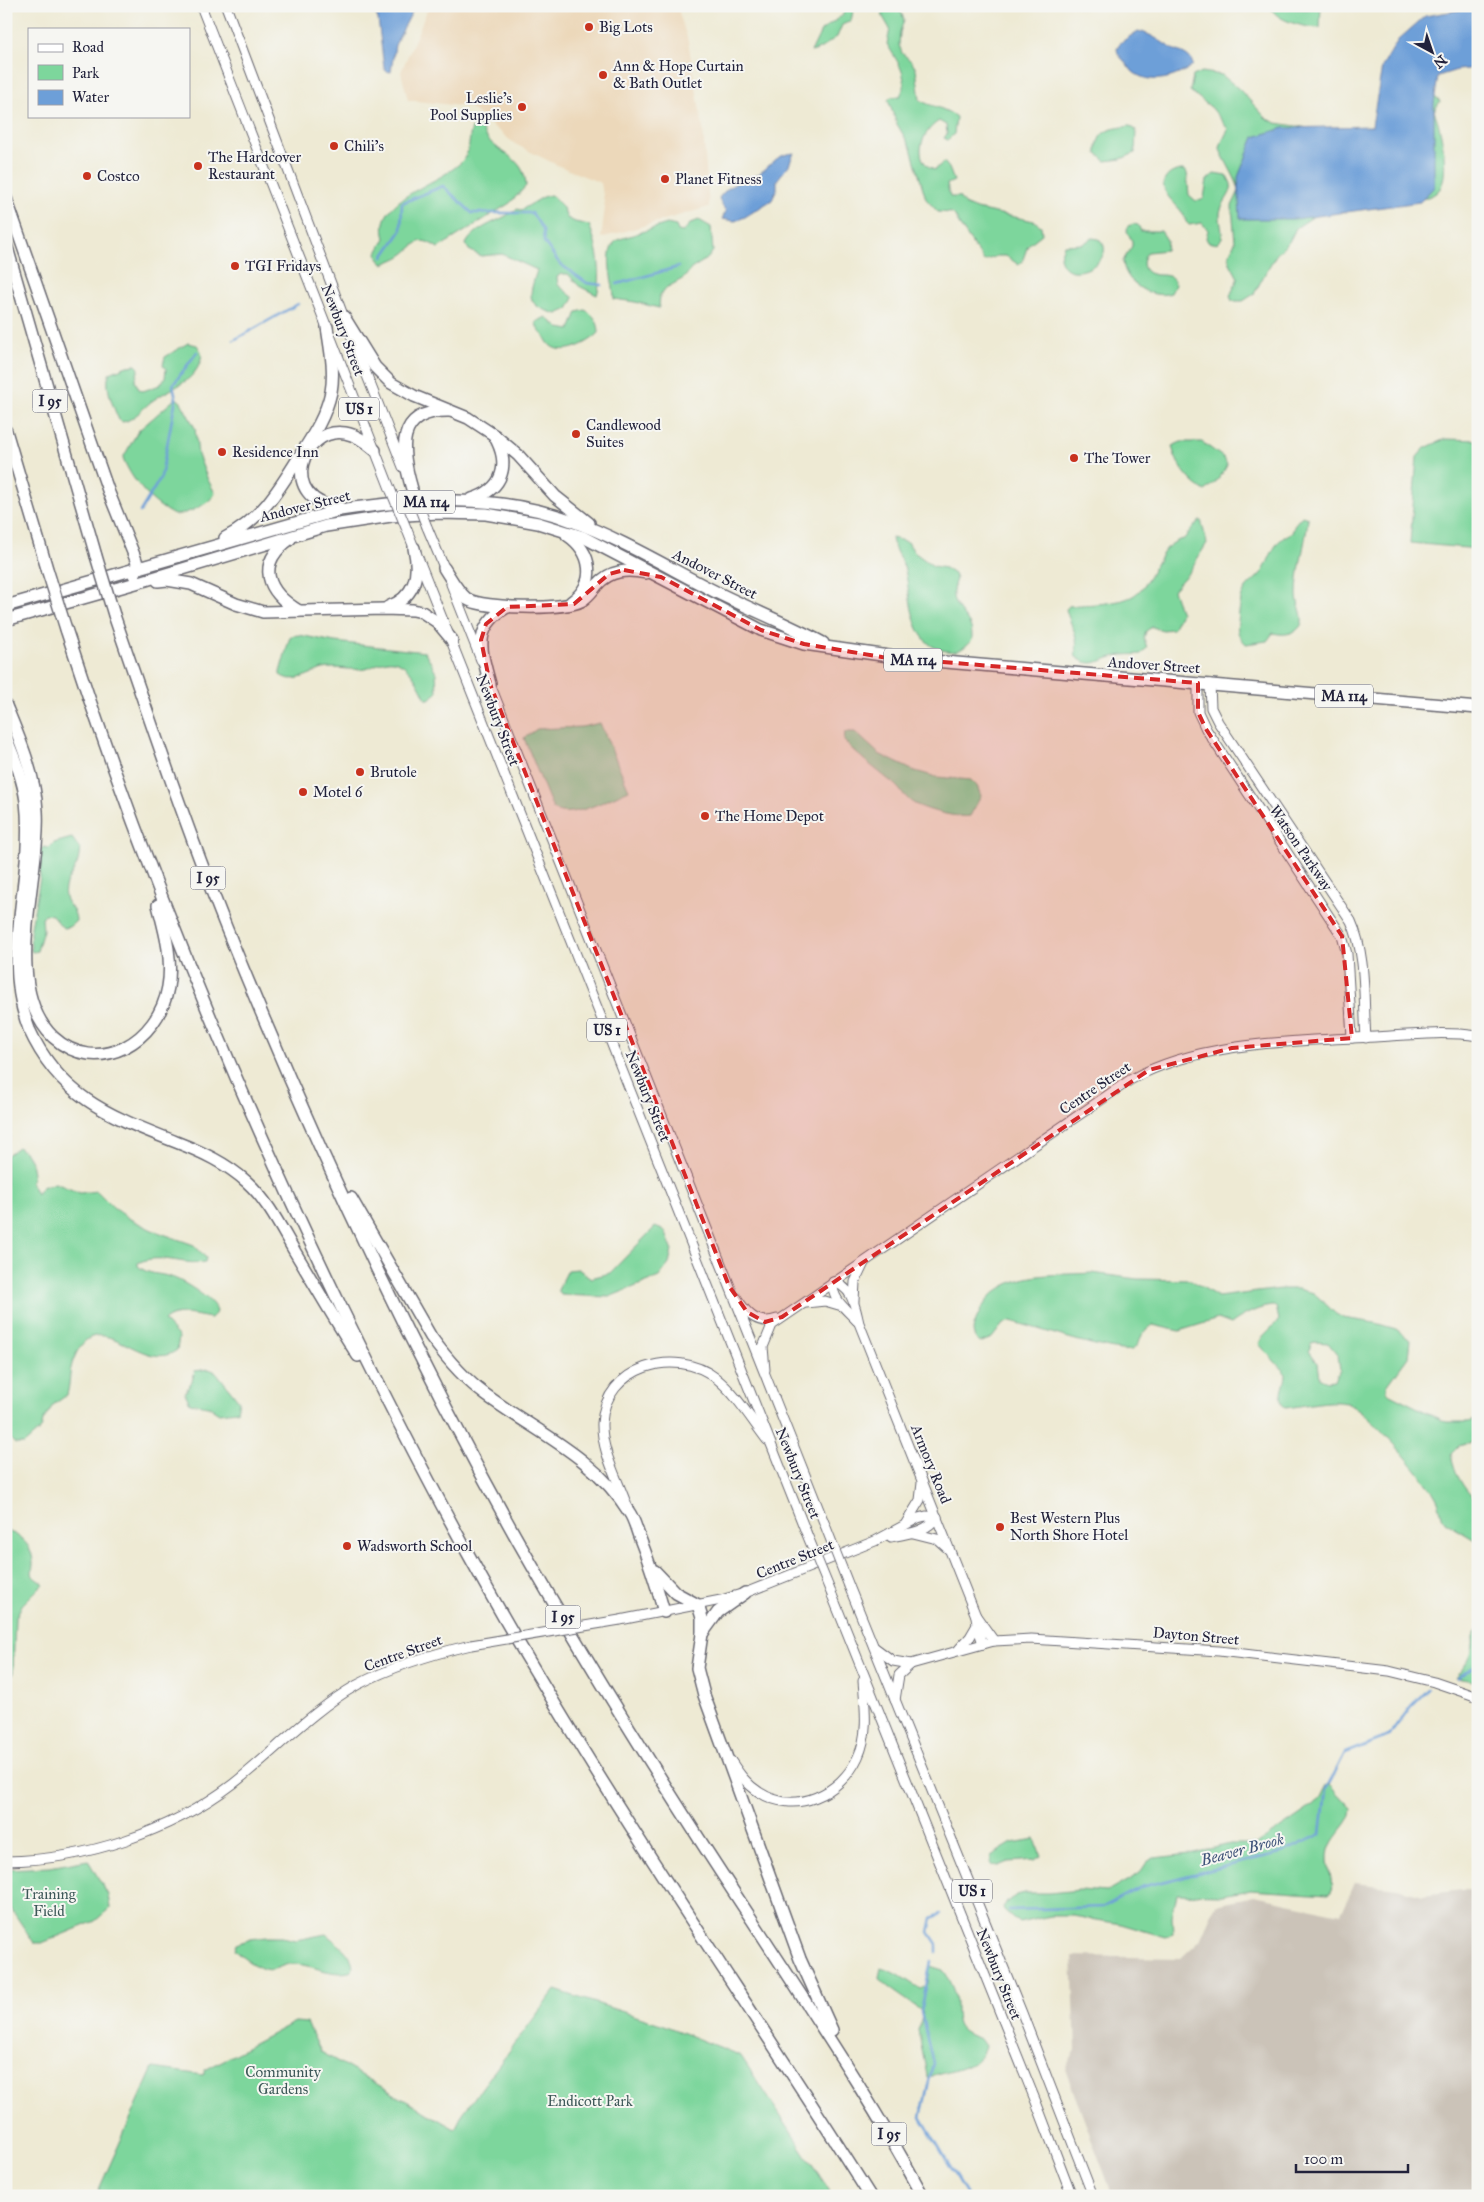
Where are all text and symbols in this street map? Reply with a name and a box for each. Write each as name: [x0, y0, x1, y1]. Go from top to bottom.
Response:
place label: Big Lots: [599, 18, 653, 36]
marker: Big Lots: [583, 21, 595, 33]
legend: [28, 28, 190, 118]
north arrow: [1406, 28, 1456, 78]
text: Road: [72, 38, 104, 56]
text: N: [1430, 51, 1450, 72]
place label: Ann & Hope Curtain & Bath Outlet: [612, 57, 744, 92]
text: Park: [72, 64, 99, 82]
marker: Ann & Hope Curtain & Bath Outlet: [597, 69, 609, 81]
text: Water: [72, 88, 109, 106]
place label: Leslie's Pool Supplies: [430, 89, 512, 124]
marker: Leslie's Pool Supplies: [516, 101, 528, 113]
place label: Chili's: [344, 137, 384, 155]
marker: Chili's: [328, 140, 340, 152]
place label: The Hardcover Restaurant: [208, 148, 302, 183]
marker: The Hardcover Restaurant: [192, 160, 204, 172]
place label: Costco: [97, 167, 140, 185]
marker: Costco: [81, 170, 93, 182]
place label: Planet Fitness: [675, 170, 761, 188]
marker: Planet Fitness: [659, 173, 671, 185]
place label: TGI Fridays: [245, 257, 321, 275]
marker: TGI Fridays: [229, 260, 241, 272]
street label: Newbury Street: [317, 282, 369, 379]
road number: I 95: [32, 390, 68, 412]
road number: US 1: [339, 398, 379, 420]
place label: Candlewood Suites: [586, 416, 662, 451]
marker: Candlewood Suites: [570, 428, 582, 440]
place label: Residence Inn: [232, 443, 319, 461]
marker: Residence Inn: [216, 446, 228, 458]
place label: The Tower: [1084, 449, 1151, 467]
marker: The Tower: [1068, 452, 1080, 464]
street label: Andover Street: [257, 486, 353, 526]
road number: MA 114: [397, 491, 455, 514]
street label: Andover Street: [669, 544, 761, 603]
road number: MA 114: [884, 648, 942, 672]
street label: Andover Street: [1106, 653, 1202, 677]
street label: Newbury Street: [472, 672, 524, 769]
road number: MA 114: [1315, 684, 1373, 708]
place label: Brutole: [370, 763, 417, 781]
marker: Brutole: [354, 766, 366, 778]
place label: Motel 6: [313, 783, 364, 801]
marker: Motel 6: [297, 786, 309, 798]
street label: Watson Parkway: [1266, 802, 1337, 895]
place label: The Home Depot: [715, 807, 825, 825]
marker: The Home Depot: [699, 810, 711, 822]
road number: I 95: [190, 866, 226, 890]
road number: US 1: [587, 1018, 627, 1042]
street label: Newbury Street: [622, 1048, 675, 1145]
street label: Centre Street: [1056, 1057, 1135, 1118]
street label: Armory Road: [907, 1421, 955, 1507]
street label: Newbury Street: [772, 1425, 825, 1522]
place label: Best Western Plus North Shore Hotel: [1010, 1509, 1129, 1544]
marker: Best Western Plus North Shore Hotel: [994, 1521, 1006, 1533]
street label: Centre Street: [754, 1535, 837, 1583]
place label: Wadsworth School: [357, 1537, 473, 1555]
marker: Wadsworth School: [341, 1540, 353, 1552]
road number: I 95: [546, 1605, 580, 1628]
street label: Dayton Street: [1152, 1623, 1241, 1649]
street label: Centre Street: [361, 1630, 445, 1675]
water label: Beaver Brook: [1198, 1829, 1286, 1870]
road number: US 1: [952, 1880, 992, 1902]
park label: Training Field: [22, 1885, 77, 1920]
street label: Newbury Street: [973, 1926, 1026, 2023]
park label: Community Gardens: [245, 2063, 322, 2098]
park label: Endicott Park: [547, 2092, 633, 2110]
road number: I 95: [872, 2122, 906, 2146]
scale bar: [1296, 2142, 1409, 2174]
text: 100 m: [1304, 2150, 1344, 2168]

